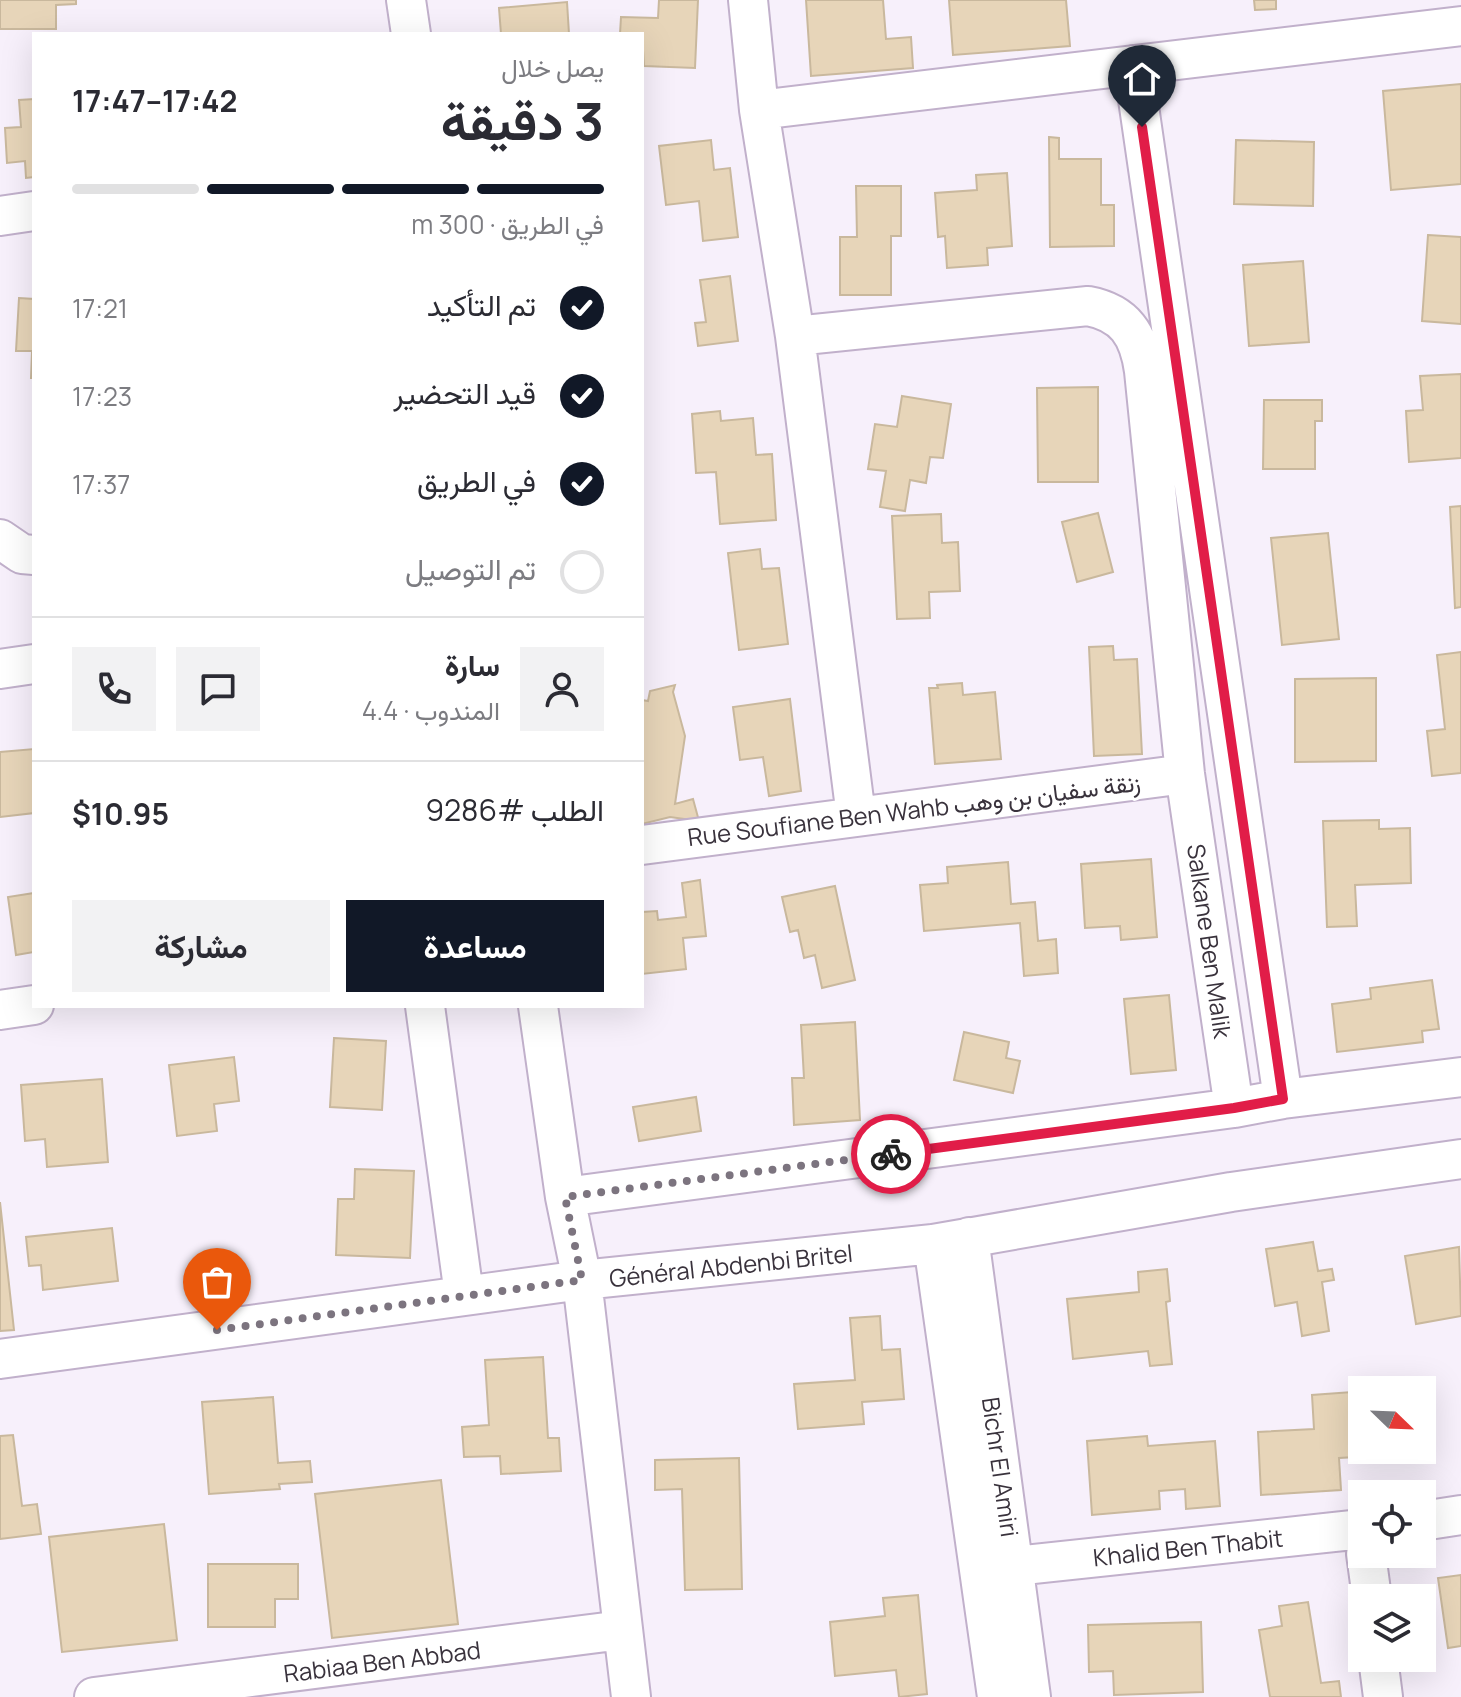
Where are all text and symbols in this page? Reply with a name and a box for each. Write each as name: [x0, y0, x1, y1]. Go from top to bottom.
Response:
pin: [1108, 45, 1176, 127]
text: يصل خلال: [501, 49, 604, 85]
icon: home: [1120, 57, 1164, 101]
text: 17:42–17:47: [72, 80, 237, 121]
text: 3 دقيقة: [441, 85, 604, 156]
text: في الطريق · 300 m: [411, 206, 604, 242]
text: تم التأكيد: [427, 284, 536, 325]
icon: check: [560, 286, 604, 330]
text: 17:21: [72, 290, 128, 326]
text: قيد التحضير: [393, 372, 536, 413]
icon: check: [560, 374, 604, 418]
text: 17:23: [72, 378, 132, 414]
text: في الطريق: [417, 460, 536, 501]
icon: check: [560, 462, 604, 506]
text: 17:37: [72, 466, 130, 502]
text: تم التوصيل: [405, 548, 536, 589]
text: سارة: [445, 644, 500, 685]
button: phone: [72, 647, 156, 731]
button: chat: [176, 647, 260, 731]
button: person: [520, 647, 604, 731]
text: المندوب · 4.4: [362, 692, 500, 728]
street label: Rue Soufiane Ben Wahb زنقة سفيان بن وهب: [686, 765, 1142, 853]
text: الطلب #9286: [425, 789, 604, 830]
text: $10.95: [72, 793, 169, 834]
street label: Salkane Ben Malik: [1180, 842, 1240, 1041]
button: مشاركة: [72, 900, 330, 992]
button: مساعدة: [346, 900, 604, 992]
courier: [851, 1114, 931, 1194]
icon: bike: [869, 1132, 913, 1176]
street label: Général Abdenbi Britel: [608, 1236, 854, 1294]
pin: [183, 1248, 251, 1330]
icon: bag: [195, 1260, 239, 1304]
north arrow: [1348, 1376, 1436, 1464]
map controls: [1348, 1376, 1436, 1672]
street label: Bichr El Amiri: [975, 1395, 1027, 1539]
button: locate: [1348, 1480, 1436, 1568]
street label: Khalid Ben Thabit: [1091, 1521, 1285, 1573]
button: layers: [1348, 1584, 1436, 1672]
street label: Rabiaa Ben Abbad: [282, 1633, 482, 1689]

